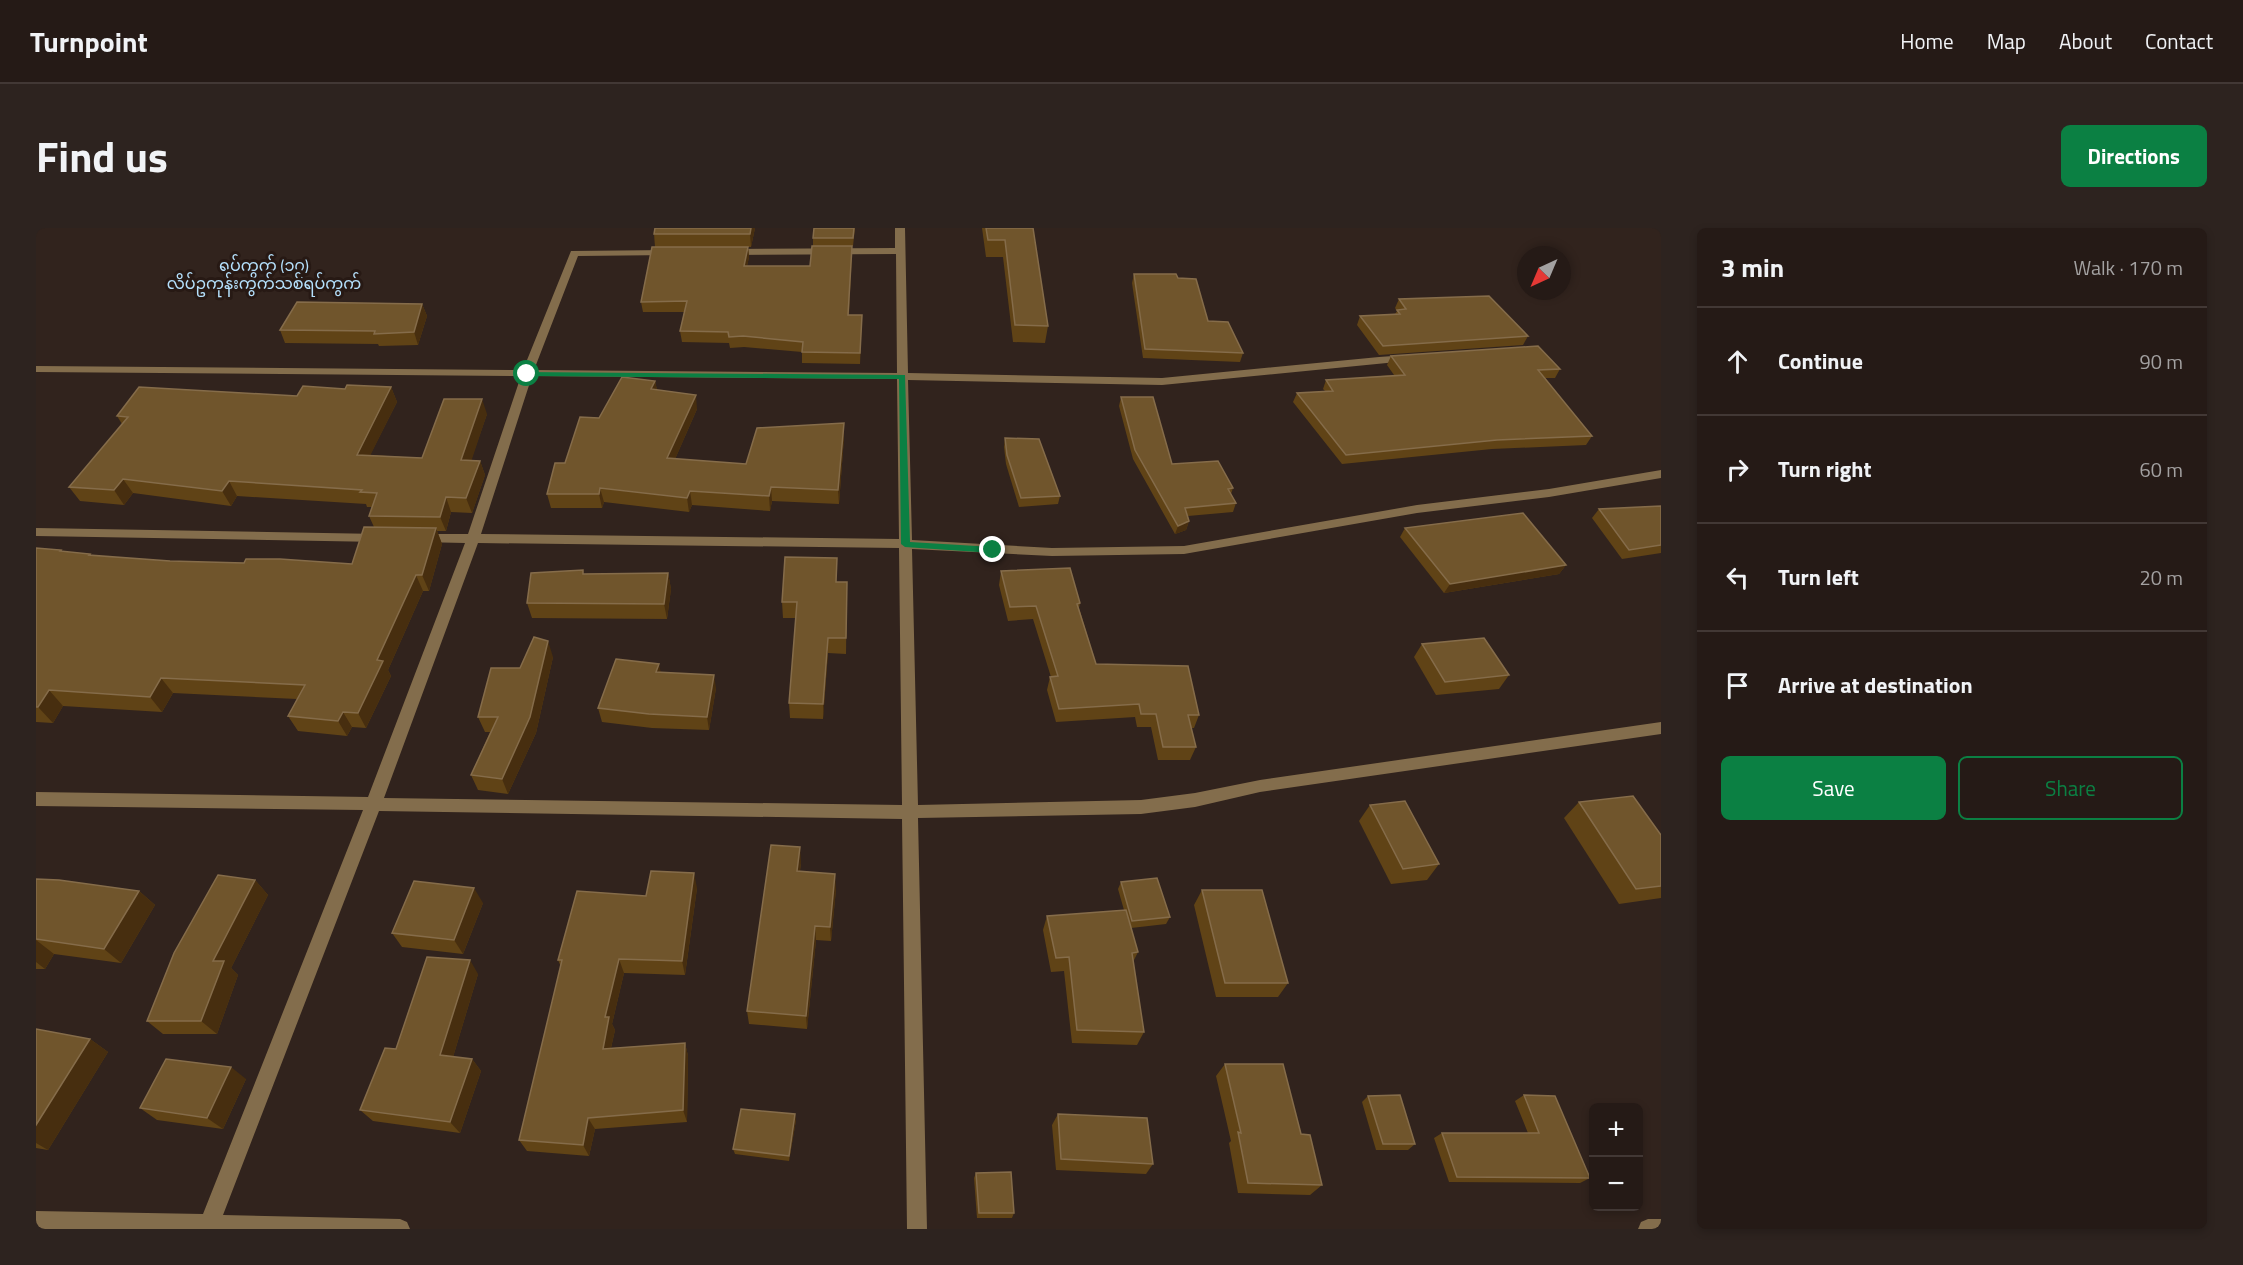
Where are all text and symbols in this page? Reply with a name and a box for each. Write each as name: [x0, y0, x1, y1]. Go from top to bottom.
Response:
text: Turnpoint: [30, 20, 148, 63]
text: Home: [1900, 25, 1954, 57]
text: Map: [1987, 25, 2026, 57]
text: About: [2059, 25, 2112, 57]
text: Contact: [2145, 25, 2213, 57]
text: Find us: [36, 124, 168, 188]
button: Directions: [2061, 125, 2207, 187]
north arrow: [1517, 246, 1571, 300]
text: 3 min: [1721, 248, 1784, 287]
text: Walk · 170 m: [2074, 252, 2183, 283]
district label: ရပ်ကွက် (၁၇) လိပ်ဥကုန်းကွက်သစ်ရပ်ကွက်: [167, 253, 361, 298]
text: Continue: [1778, 344, 1863, 378]
icon: ahead: [1721, 345, 1754, 378]
text: 90 m: [2139, 346, 2183, 377]
route start: [513, 360, 539, 386]
text: Turn right: [1778, 452, 1872, 486]
icon: right: [1721, 453, 1754, 486]
text: 60 m: [2139, 454, 2183, 485]
route end: [979, 536, 1005, 562]
text: Turn left: [1778, 560, 1859, 594]
icon: left: [1721, 561, 1754, 594]
text: 20 m: [2139, 562, 2183, 593]
text: Arrive at destination: [1778, 668, 1973, 702]
icon: arrive: [1721, 669, 1754, 702]
button: Save: [1721, 756, 1946, 820]
button: Share: [1958, 756, 2183, 820]
map controls: [1589, 1103, 1643, 1211]
button: +: [1589, 1103, 1643, 1157]
button: −: [1589, 1157, 1643, 1211]

